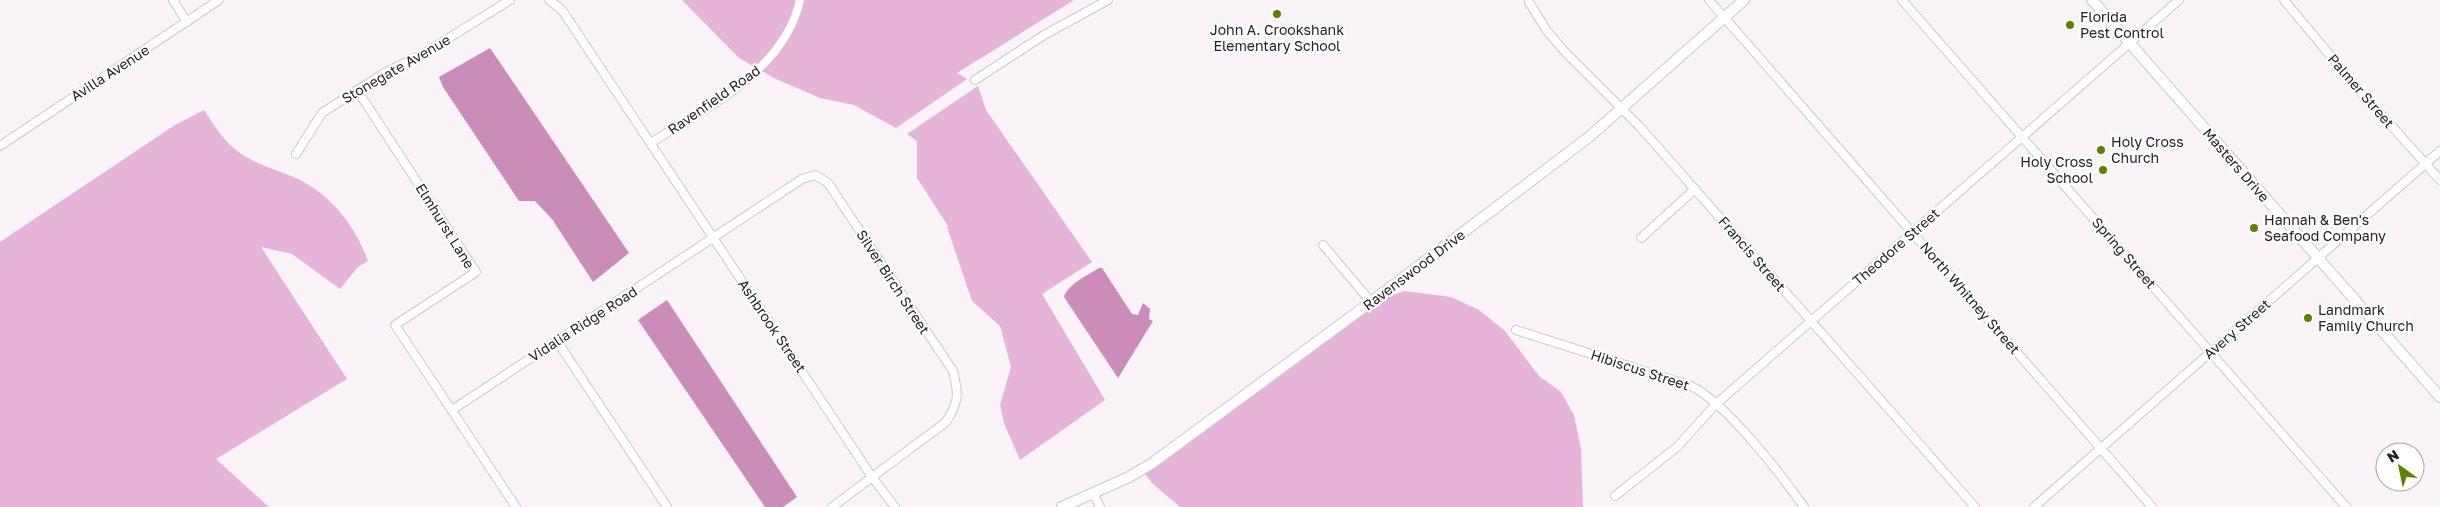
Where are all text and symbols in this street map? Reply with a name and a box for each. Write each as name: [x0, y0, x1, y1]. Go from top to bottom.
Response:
marker: John A. Crookshank Elementary School: [1271, 8, 1283, 20]
place label: Florida Pest Control: [2080, 8, 2164, 41]
marker: Florida Pest Control: [2064, 19, 2076, 31]
place label: John A. Crookshank Elementary School: [1210, 21, 1344, 54]
street label: Stonegate Avenue: [338, 31, 453, 107]
street label: Avilla Avenue: [67, 41, 152, 104]
street label: Palmer Street: [2325, 50, 2398, 131]
street label: Ravenfield Road: [664, 61, 763, 138]
street label: Masters Drive: [2200, 124, 2273, 205]
place label: Holy Cross Church: [2111, 133, 2184, 166]
marker: Holy Cross Church: [2095, 144, 2107, 156]
place label: Holy Cross School: [2020, 153, 2093, 186]
marker: Holy Cross School: [2097, 164, 2109, 176]
street label: Elmhurst Lane: [412, 180, 478, 271]
street label: Theodore Street: [1849, 204, 1942, 289]
place label: Hannah & Ben's Seafood Company: [2264, 211, 2386, 244]
street label: Francis Street: [1715, 213, 1790, 295]
street label: Spring Street: [2089, 214, 2160, 292]
marker: Hannah & Ben's Seafood Company: [2248, 222, 2260, 234]
street label: Silver Birch Street: [853, 226, 934, 337]
street label: Ravenswood Drive: [1359, 226, 1468, 314]
street label: North Whitney Street: [1917, 238, 2024, 357]
street label: Ashbrook Street: [735, 276, 810, 376]
street label: Vidalia Ridge Road: [525, 282, 640, 365]
street label: Avery Street: [2200, 295, 2274, 362]
place label: Landmark Family Church: [2318, 301, 2414, 334]
marker: Landmark Family Church: [2302, 312, 2314, 324]
street label: Hibiscus Street: [1589, 346, 1692, 393]
north arrow: [2375, 442, 2425, 492]
text: N: [2384, 446, 2402, 466]

